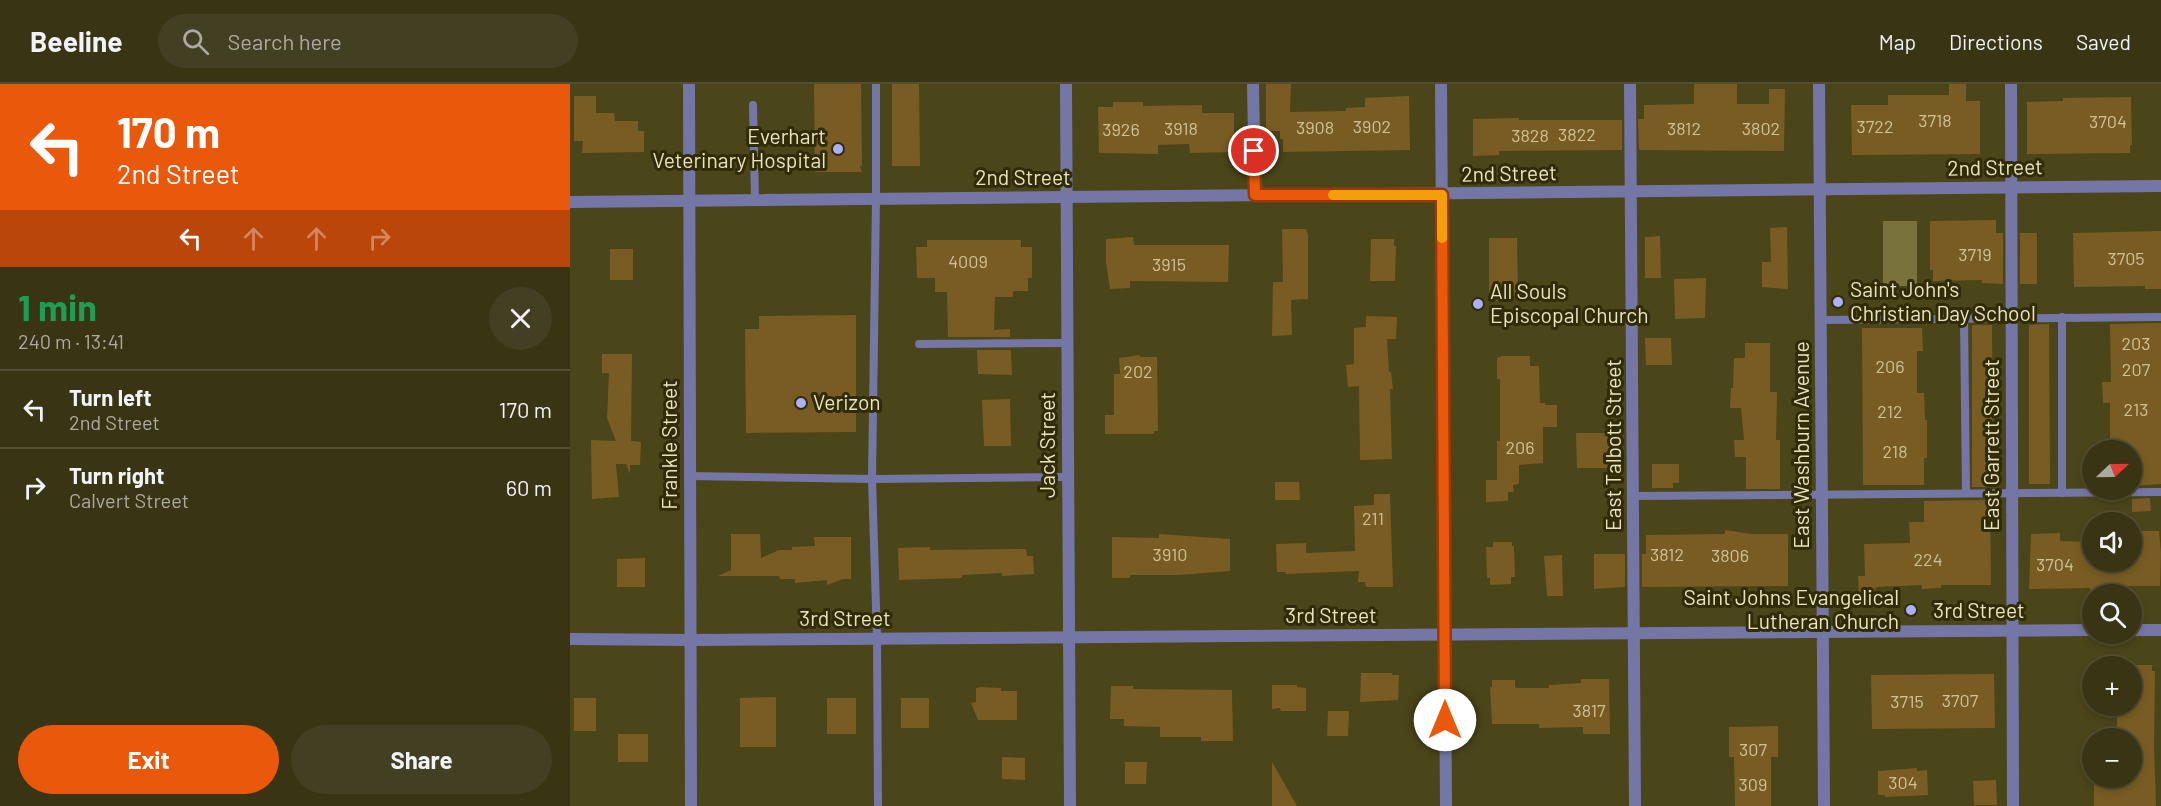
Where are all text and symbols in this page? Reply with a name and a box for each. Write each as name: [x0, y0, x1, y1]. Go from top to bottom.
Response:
search box: [158, 14, 578, 68]
text: Beeline: [30, 24, 122, 58]
icon: search: [179, 25, 212, 58]
text: Search here: [227, 28, 342, 54]
text: Map: [1879, 29, 1916, 54]
text: Directions: [1949, 29, 2043, 54]
text: Saved: [2076, 29, 2131, 54]
text: 170 m: [117, 106, 220, 156]
icon: left: [18, 108, 96, 186]
house number: 3718: [1918, 109, 1952, 131]
house number: 3704: [2089, 110, 2127, 132]
house number: 3902: [1353, 115, 1391, 137]
house number: 3722: [1856, 115, 1894, 137]
house number: 3908: [1296, 116, 1334, 138]
house number: 3918: [1164, 117, 1198, 139]
house number: 3812: [1667, 117, 1701, 139]
house number: 3802: [1742, 117, 1780, 139]
house number: 3926: [1102, 118, 1140, 140]
place label: Everhart Veterinary Hospital: [652, 123, 826, 172]
house number: 3822: [1558, 123, 1596, 145]
house number: 3828: [1511, 124, 1549, 146]
pin: [1228, 125, 1279, 176]
icon: arrive: [1237, 134, 1270, 167]
marker: Everhart Veterinary Hospital: [831, 142, 845, 156]
street label: 2nd Street: [1947, 153, 2043, 180]
text: 2nd Street: [117, 157, 240, 189]
street label: 2nd Street: [1461, 159, 1557, 186]
street label: 2nd Street: [975, 164, 1071, 189]
icon: left: [174, 222, 207, 255]
icon: ahead: [237, 222, 270, 255]
icon: ahead: [300, 222, 333, 255]
icon: right: [363, 222, 396, 255]
house number: 3719: [1958, 243, 1992, 265]
house number: 3705: [2107, 247, 2145, 269]
house number: 4009: [948, 250, 988, 272]
house number: 3915: [1152, 253, 1186, 275]
place label: Saint John's Christian Day School: [1850, 276, 2036, 325]
place label: All Souls Episcopal Church: [1490, 278, 1649, 327]
text: 1 min: [18, 285, 97, 328]
button: close: [489, 287, 552, 350]
marker: Saint John's Christian Day School: [1831, 295, 1845, 309]
marker: All Souls Episcopal Church: [1471, 297, 1485, 311]
text: 240 m · 13:41: [18, 329, 124, 353]
house number: 203: [2121, 332, 2151, 354]
street label: East Washburn Avenue: [1788, 341, 1813, 549]
house number: 206: [1875, 355, 1905, 377]
house number: 207: [2122, 358, 2151, 380]
street label: East Talbott Street: [1600, 359, 1625, 531]
street label: East Garrett Street: [1978, 359, 2003, 531]
house number: 202: [1123, 360, 1153, 382]
street label: Frankle Street: [656, 380, 681, 510]
text: Turn left: [69, 384, 152, 410]
place label: Verizon: [813, 389, 881, 414]
street label: Jack Street: [1034, 392, 1059, 498]
icon: left: [18, 393, 51, 426]
text: 170 m: [499, 396, 552, 422]
marker: Verizon: [794, 396, 808, 410]
house number: 213: [2124, 398, 2148, 420]
house number: 212: [1877, 400, 1903, 422]
text: 2nd Street: [69, 410, 160, 434]
house number: 206: [1505, 436, 1535, 458]
house number: 218: [1882, 440, 1908, 462]
north arrow: [2082, 440, 2142, 500]
map controls: [2082, 440, 2142, 788]
text: Turn right: [69, 462, 164, 488]
icon: right: [18, 471, 51, 504]
text: 60 m: [506, 474, 552, 500]
text: Calvert Street: [69, 488, 189, 512]
house number: 211: [1362, 507, 1384, 529]
button: sound: [2082, 512, 2142, 572]
house number: 3910: [1153, 543, 1187, 565]
house number: 3812: [1650, 543, 1684, 565]
house number: 3806: [1711, 544, 1749, 566]
house number: 224: [1913, 548, 1943, 570]
house number: 3704: [2036, 553, 2074, 575]
place label: Saint Johns Evangelical Lutheran Church: [1683, 584, 1899, 633]
button: search: [2082, 584, 2142, 644]
street label: 3rd Street: [1933, 597, 2025, 622]
street label: 3rd Street: [1285, 602, 1377, 627]
marker: Saint Johns Evangelical Lutheran Church: [1904, 603, 1918, 617]
street label: 3rd Street: [799, 605, 891, 630]
button: +: [2082, 656, 2142, 716]
position arrow: [1413, 688, 1477, 752]
house number: 3707: [1942, 689, 1979, 711]
house number: 3715: [1890, 690, 1924, 712]
house number: 3817: [1573, 699, 1606, 721]
button: Exit: [18, 725, 279, 794]
button: Share: [291, 725, 552, 794]
button: −: [2082, 728, 2142, 788]
house number: 307: [1739, 738, 1767, 760]
house number: 304: [1888, 771, 1918, 793]
house number: 309: [1739, 773, 1767, 795]

